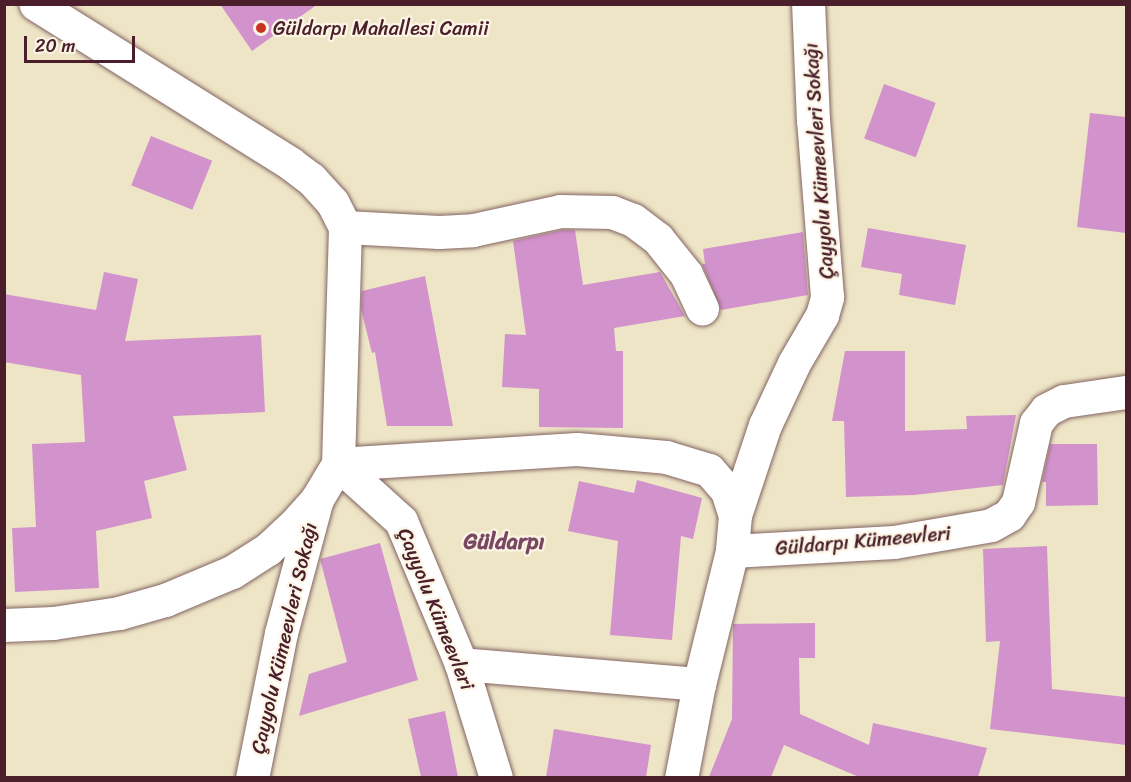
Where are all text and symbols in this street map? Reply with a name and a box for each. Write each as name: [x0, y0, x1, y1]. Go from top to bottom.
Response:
place label: Güldarpı Mahallesi Camii: [273, 16, 489, 40]
marker: Güldarpı Mahallesi Camii: [254, 21, 268, 35]
scale bar: [27, 24, 138, 62]
text: 20 m: [35, 30, 75, 62]
street label: Çayyolu Kümeevleri Sokağı: [799, 42, 839, 280]
street label: Çayyolu Kümeevleri Sokağı: [246, 520, 322, 756]
street label: Güldarpı Kümeevleri: [774, 521, 952, 561]
street label: Çayyolu Kümeevleri: [393, 525, 479, 693]
district label: Güldarpı: [463, 529, 545, 555]

